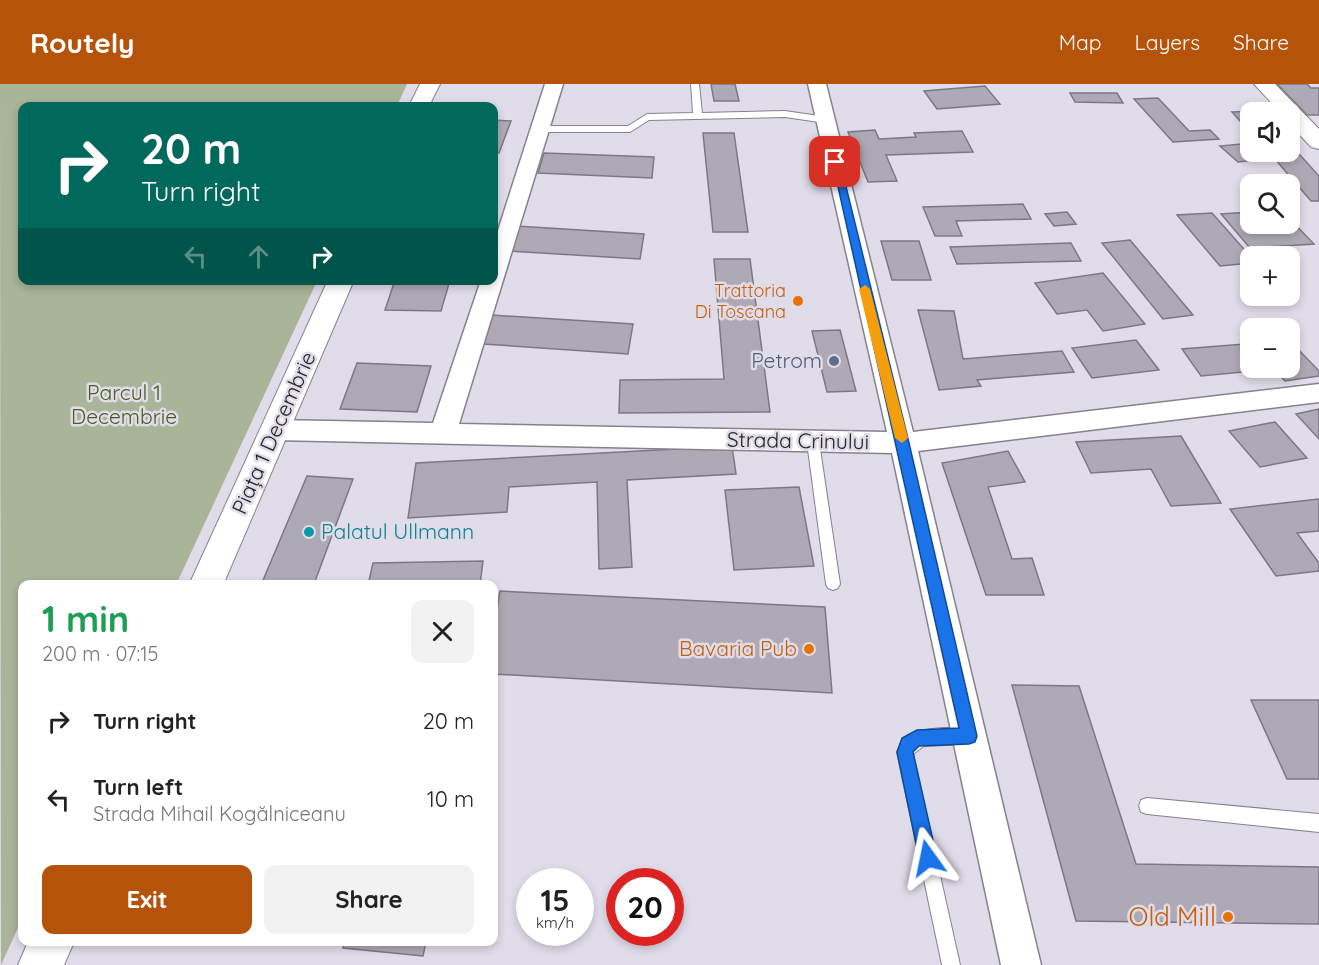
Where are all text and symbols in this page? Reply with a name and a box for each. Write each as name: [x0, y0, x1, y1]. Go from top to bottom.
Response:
text: Routely: [30, 25, 134, 60]
text: Map: [1059, 29, 1102, 55]
text: Layers: [1135, 29, 1200, 55]
text: Share: [1233, 29, 1289, 55]
map controls: [1240, 102, 1300, 378]
button: sound: [1240, 102, 1300, 162]
text: 20 m: [141, 122, 241, 175]
icon: right: [42, 126, 120, 204]
pin: [809, 136, 860, 187]
icon: arrive: [818, 145, 851, 178]
text: Turn right: [141, 174, 260, 208]
button: search: [1240, 174, 1300, 234]
icon: left: [179, 240, 212, 273]
icon: ahead: [242, 240, 275, 273]
icon: right: [305, 240, 338, 273]
button: +: [1240, 246, 1300, 306]
place label: Trattoria Di Toscana: [695, 279, 786, 323]
marker: Trattoria Di Toscana: [791, 294, 805, 308]
button: −: [1240, 318, 1300, 378]
street label: Piața 1 Decembrie: [226, 347, 321, 518]
place label: Petrom: [751, 347, 822, 373]
marker: Petrom: [827, 354, 841, 368]
park label: Parcul 1 Decembrie: [71, 379, 177, 429]
street label: Strada Crinului: [727, 426, 869, 454]
place label: Palatul Ullmann: [321, 518, 474, 544]
marker: Palatul Ullmann: [302, 525, 316, 539]
text: 1 min: [42, 596, 129, 641]
button: close: [411, 600, 474, 663]
place label: Bavaria Pub: [679, 635, 797, 661]
text: 200 m · 07:15: [42, 641, 159, 666]
marker: Bavaria Pub: [802, 642, 816, 656]
icon: right: [42, 705, 75, 738]
text: Turn right: [93, 707, 197, 735]
text: 20 m: [423, 707, 474, 735]
text: Turn left: [93, 773, 183, 801]
icon: left: [42, 783, 75, 816]
text: 10 m: [427, 785, 474, 813]
text: Strada Mihail Kogălniceanu: [93, 801, 346, 826]
position arrow: [896, 826, 960, 890]
button: Exit: [42, 865, 252, 934]
button: Share: [264, 865, 474, 934]
speed limit sign: 20: [606, 868, 684, 946]
text: 15: [541, 881, 569, 919]
place label: Old Mill: [1128, 900, 1216, 933]
marker: Old Mill: [1221, 910, 1235, 924]
text: km/h: [536, 913, 574, 932]

